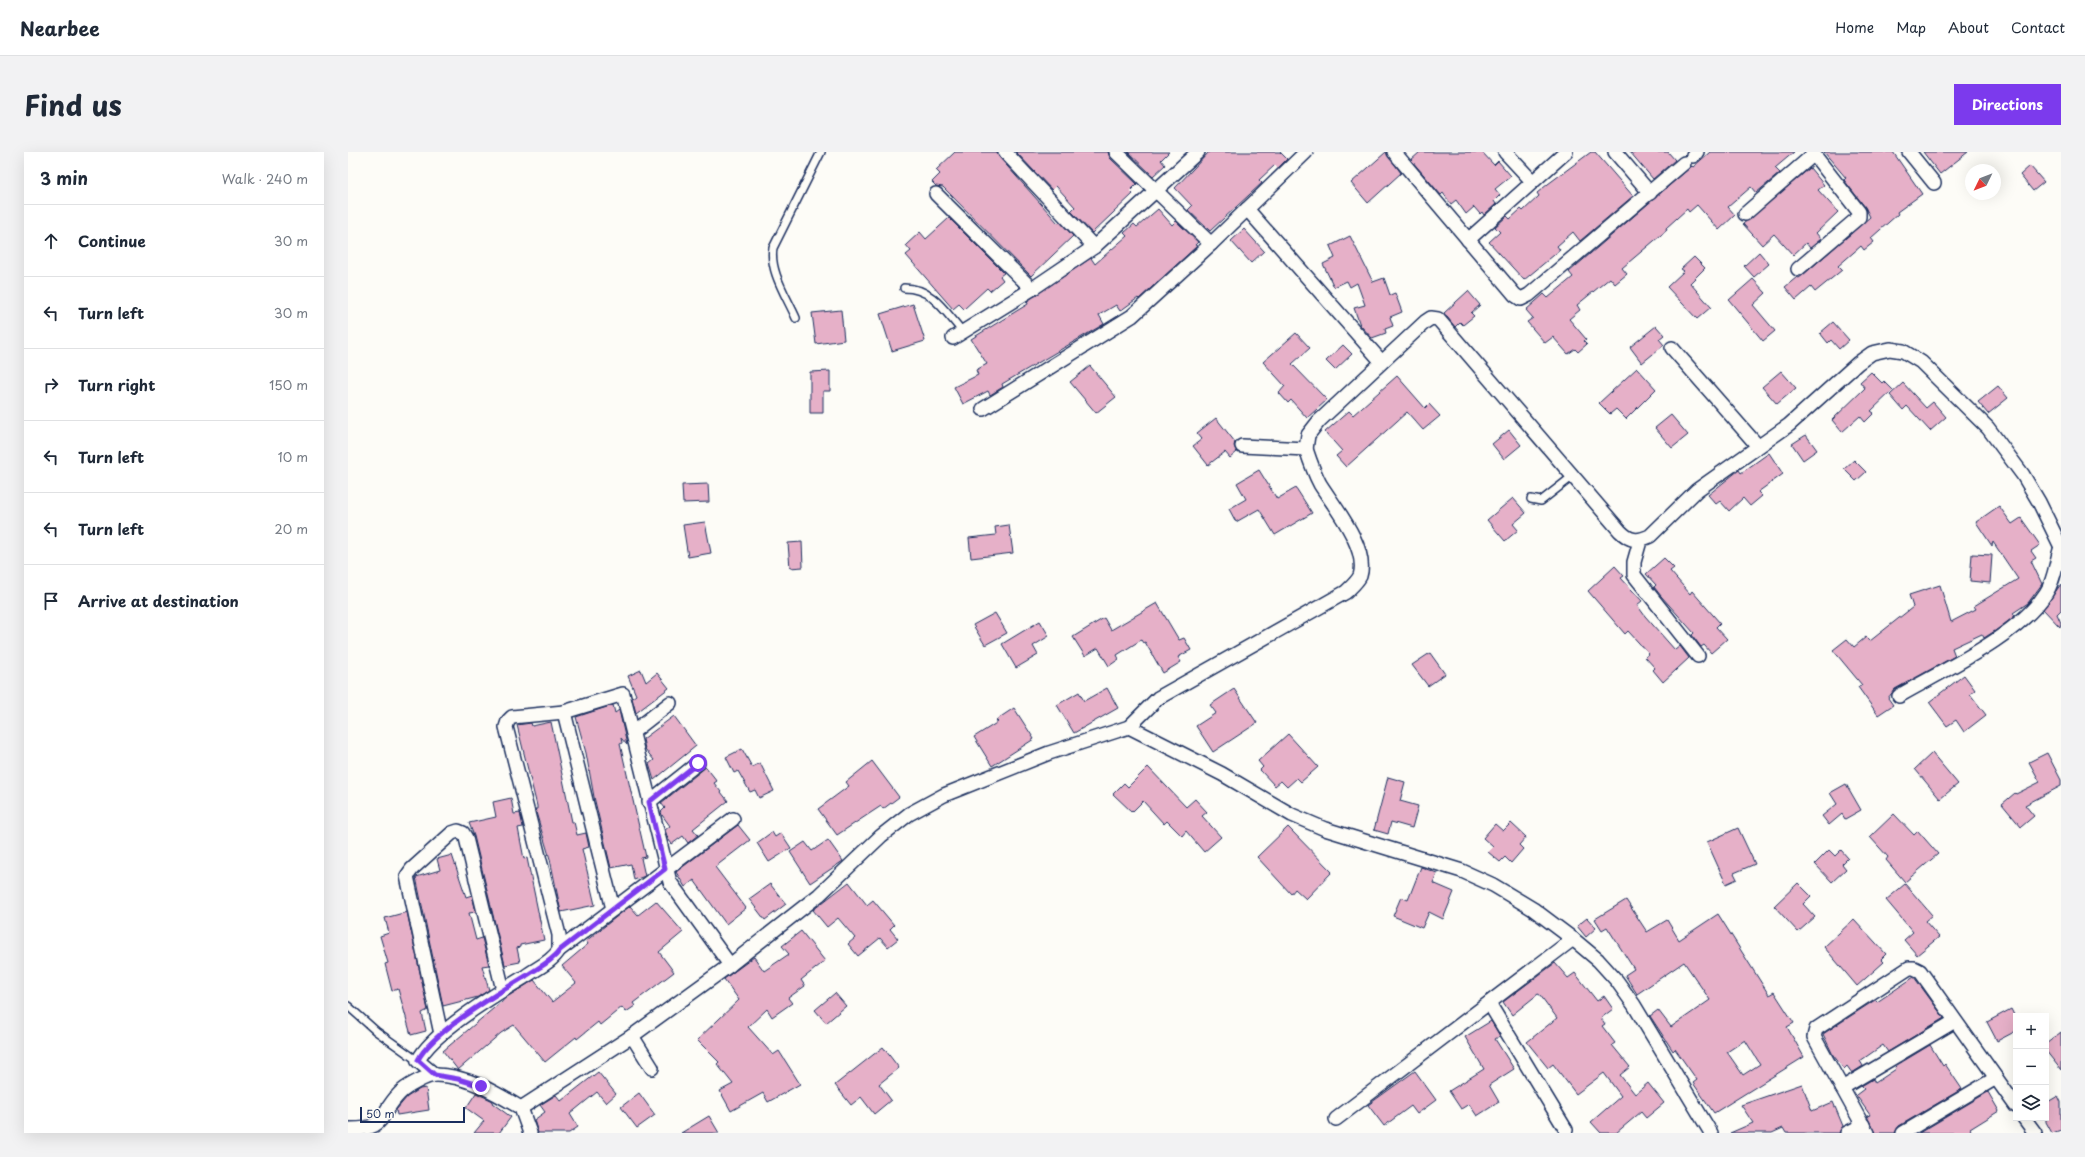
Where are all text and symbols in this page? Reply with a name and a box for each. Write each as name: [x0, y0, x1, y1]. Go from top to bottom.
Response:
text: Nearbee: [20, 14, 100, 42]
text: Home: [1835, 17, 1874, 38]
text: Map: [1896, 17, 1926, 38]
text: About: [1948, 17, 1989, 38]
text: Contact: [2011, 17, 2065, 38]
text: Find us: [24, 83, 122, 126]
button: Directions: [1954, 84, 2061, 125]
north arrow: [1965, 164, 2001, 200]
text: 3 min: [40, 165, 88, 191]
text: Walk · 240 m: [222, 169, 308, 188]
text: Continue: [78, 229, 146, 252]
icon: ahead: [40, 230, 62, 252]
text: 30 m: [274, 231, 308, 250]
text: Turn left: [78, 301, 144, 324]
icon: left: [40, 302, 62, 324]
text: 30 m: [274, 303, 308, 322]
text: Turn right: [78, 373, 155, 396]
icon: right: [40, 374, 62, 396]
text: 150 m: [269, 375, 308, 394]
text: Turn left: [78, 445, 144, 468]
icon: left: [40, 446, 62, 468]
text: 10 m: [278, 447, 308, 466]
text: Turn left: [78, 517, 144, 540]
icon: left: [40, 518, 62, 540]
text: 20 m: [274, 519, 308, 538]
text: Arrive at destination: [78, 589, 239, 612]
icon: arrive: [40, 590, 62, 612]
route start: [689, 754, 707, 772]
map controls: [2013, 1013, 2049, 1121]
button: +: [2013, 1013, 2049, 1049]
button: −: [2013, 1049, 2049, 1085]
route end: [472, 1077, 490, 1095]
button: layers: [2013, 1085, 2049, 1121]
scale bar: [360, 1105, 465, 1124]
text: 50 m: [366, 1105, 395, 1122]

